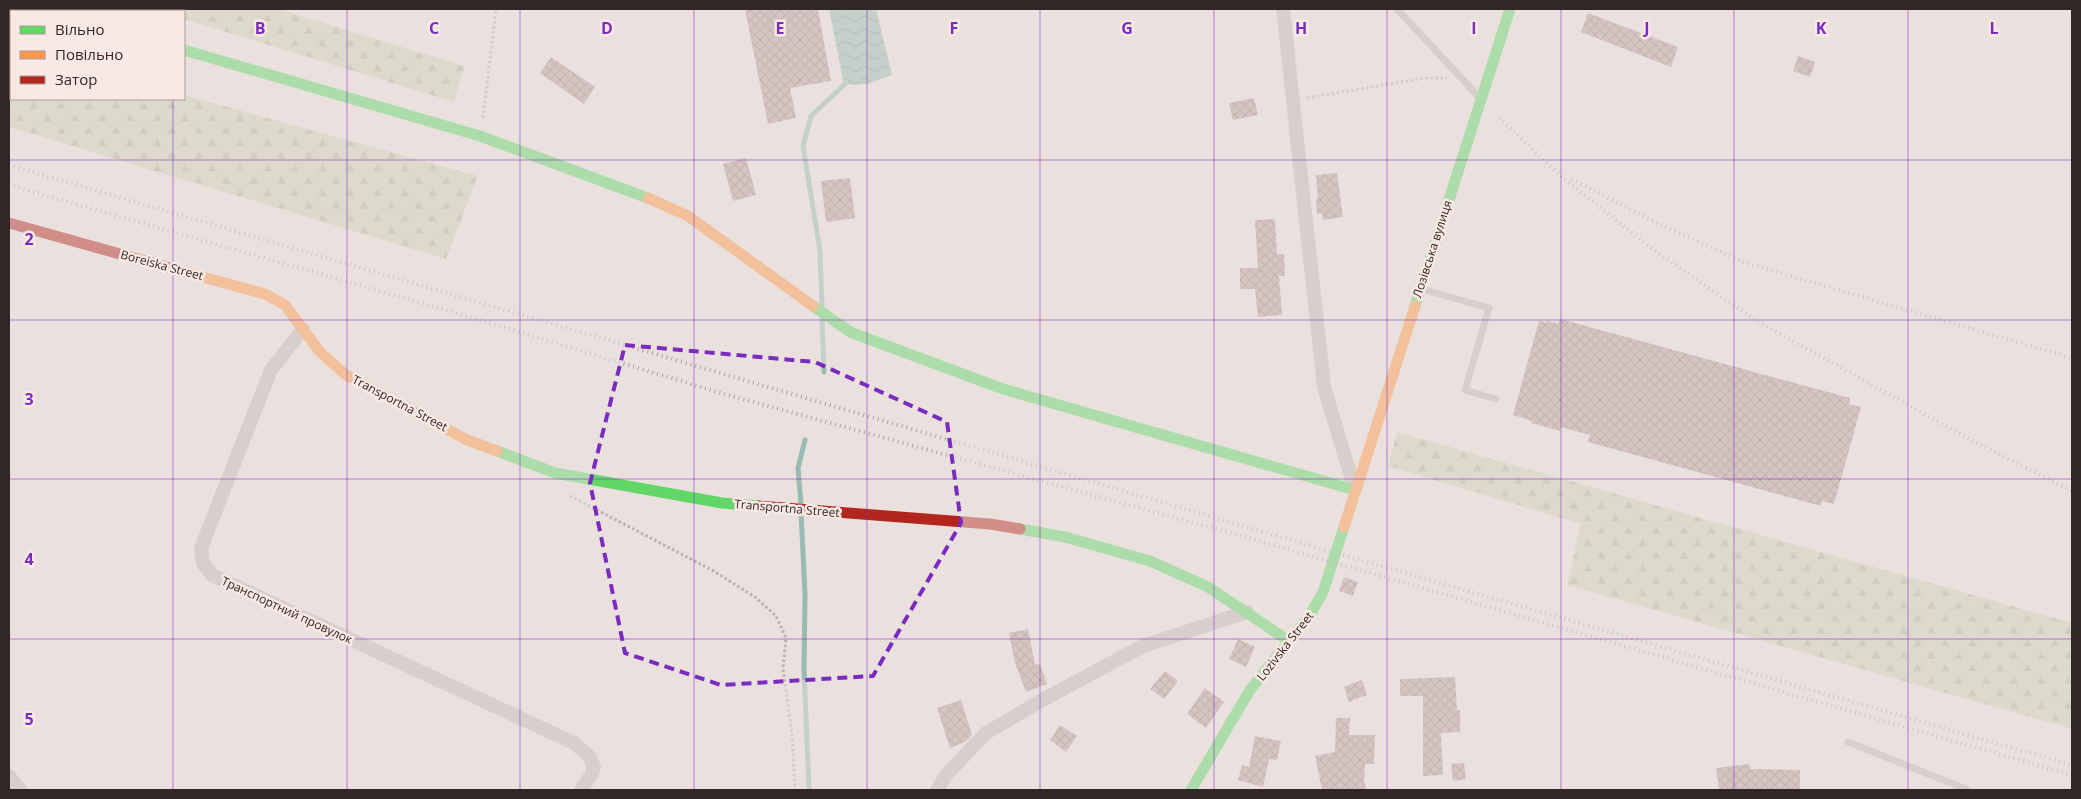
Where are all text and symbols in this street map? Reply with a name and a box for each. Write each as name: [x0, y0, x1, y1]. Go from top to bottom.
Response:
legend: [10, 10, 185, 100]
text: B: [255, 17, 265, 39]
text: C: [429, 17, 439, 39]
text: D: [601, 17, 613, 39]
text: E: [776, 17, 785, 39]
text: F: [950, 17, 958, 39]
text: G: [1121, 17, 1133, 39]
text: H: [1295, 17, 1307, 39]
text: I: [1471, 17, 1477, 39]
text: J: [1642, 17, 1650, 39]
text: K: [1816, 17, 1827, 39]
text: L: [1989, 17, 1999, 39]
text: Вільно: [55, 19, 104, 39]
text: Повільно: [55, 44, 123, 64]
text: Затор: [55, 69, 97, 89]
street label: Лозівська вулиця: [1408, 198, 1456, 300]
text: 2: [24, 228, 34, 250]
street label: Boreiska Street: [119, 246, 205, 284]
street label: Transportna Street: [349, 371, 451, 435]
text: 3: [24, 388, 34, 410]
street label: Transportna Street: [734, 495, 840, 521]
text: 4: [24, 548, 34, 570]
street label: Транспортний провулок: [219, 572, 356, 648]
street label: Lozivska Street: [1253, 608, 1317, 684]
text: 5: [24, 708, 34, 730]

